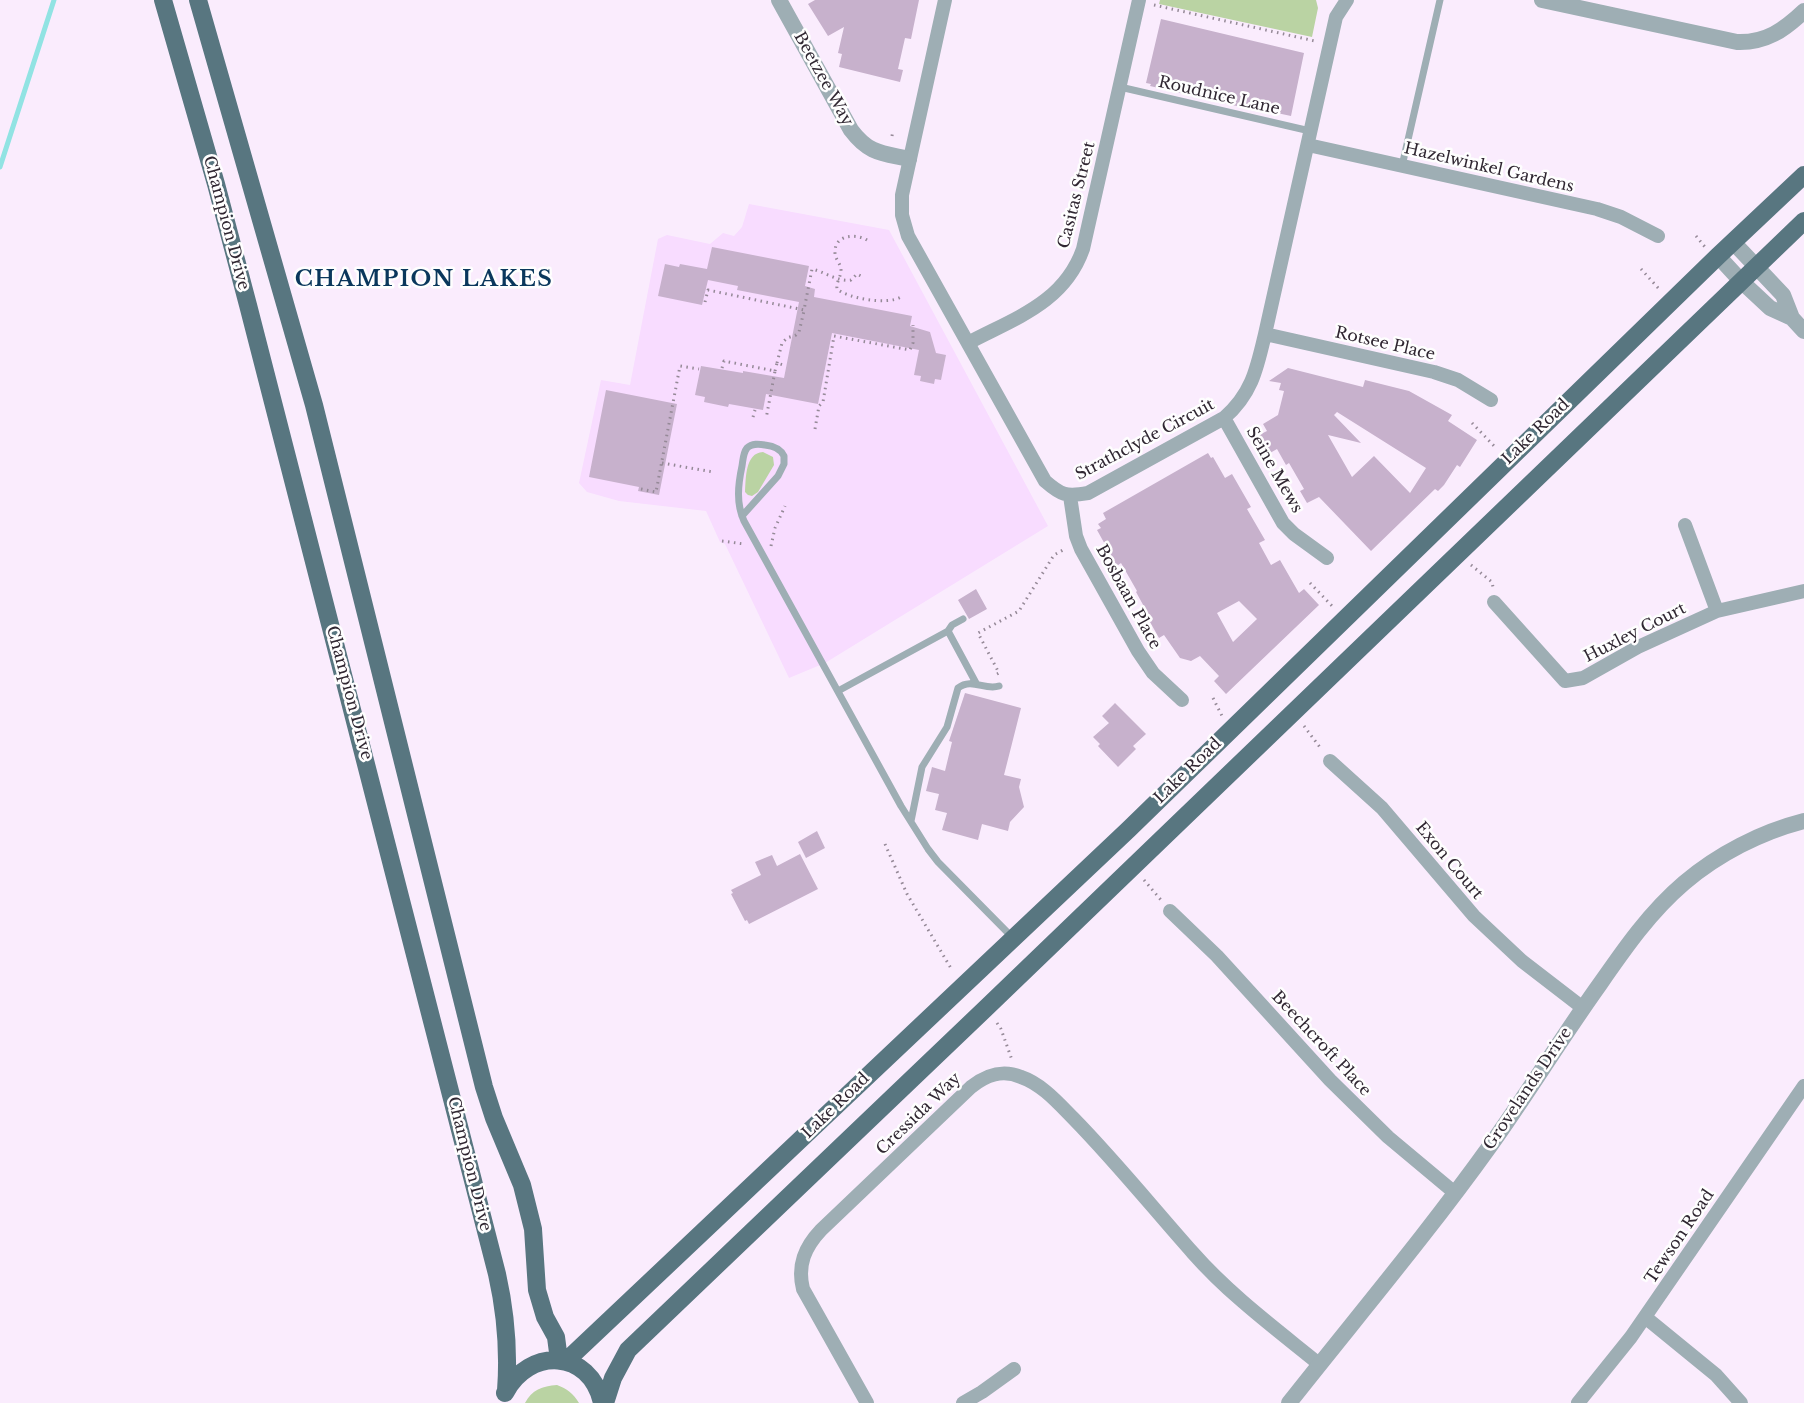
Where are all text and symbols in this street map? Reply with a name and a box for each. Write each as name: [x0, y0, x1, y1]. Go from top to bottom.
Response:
street label: Beetzee Way: [789, 29, 857, 129]
street label: Roudnice Lane: [1156, 73, 1282, 119]
street label: Hazelwinkel Gardens: [1402, 139, 1576, 197]
street label: Casitas Street: [1054, 140, 1100, 250]
street label: Champion Drive: [199, 154, 253, 292]
district label: CHAMPION LAKES: [295, 267, 553, 293]
street label: Rotsee Place: [1333, 323, 1437, 365]
street label: Strathclyde Circuit: [1072, 395, 1218, 485]
street label: Lake Road: [1498, 395, 1574, 469]
street label: Seine Mews: [1242, 423, 1306, 517]
street label: Bosbaan Place: [1091, 541, 1165, 653]
street label: Huxley Court: [1581, 599, 1689, 667]
street label: Champion Drive: [322, 624, 376, 762]
street label: Lake Road: [1150, 734, 1226, 808]
street label: Exon Court: [1411, 819, 1487, 903]
street label: Beechcroft Place: [1267, 987, 1375, 1101]
street label: Grovelands Drive: [1480, 1024, 1576, 1154]
street label: Lake Road: [798, 1069, 874, 1143]
street label: Cressida Way: [873, 1069, 965, 1159]
street label: Champion Drive: [443, 1095, 495, 1233]
street label: Tewson Road: [1641, 1186, 1719, 1288]

